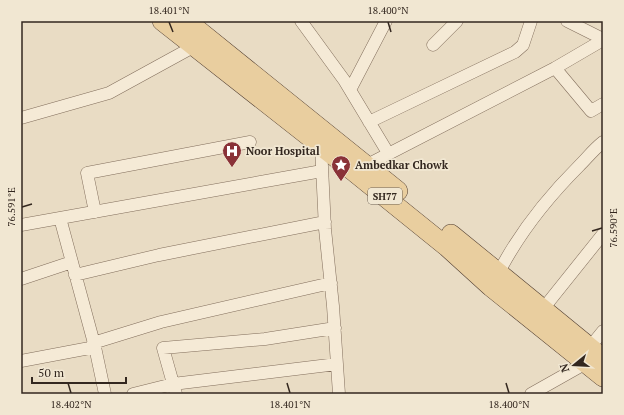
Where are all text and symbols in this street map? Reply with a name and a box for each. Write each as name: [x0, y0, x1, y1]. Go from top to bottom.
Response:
text: 18.401°N: [149, 4, 190, 17]
text: 18.400°N: [368, 4, 409, 17]
hospital icon: Noor Hospital: [221, 140, 243, 168]
place label: Noor Hospital: [246, 144, 320, 158]
place icon: Ambedkar Chowk: [330, 154, 352, 182]
place label: Ambedkar Chowk: [355, 158, 449, 172]
text: 76.591°E: [5, 187, 18, 227]
road number: SH77: [368, 188, 402, 204]
text: 76.590°E: [607, 208, 620, 248]
north arrow: [554, 345, 594, 385]
scale bar: [32, 359, 126, 385]
text: N: [556, 361, 572, 374]
text: 50 m: [38, 365, 65, 380]
text: 18.402°N: [51, 398, 92, 411]
text: 18.401°N: [270, 398, 311, 411]
text: 18.400°N: [489, 398, 530, 411]

